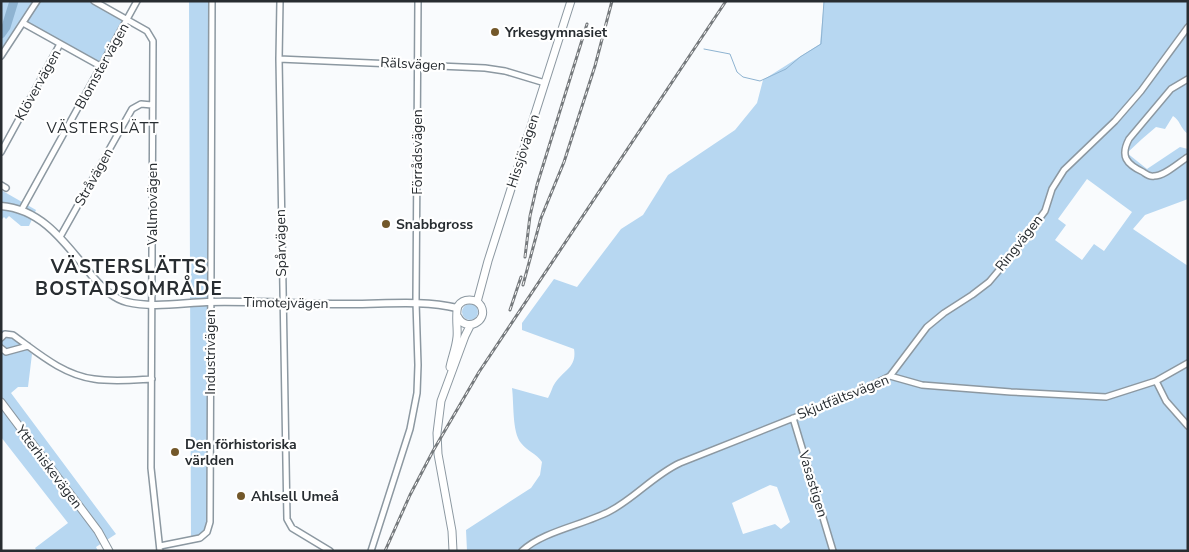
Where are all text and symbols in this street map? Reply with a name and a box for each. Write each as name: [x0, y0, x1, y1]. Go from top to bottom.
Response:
street label: Blomstervägen: [70, 20, 134, 112]
place label: Yrkesgymnasiet: [504, 23, 608, 42]
marker: Yrkesgymnasiet: [489, 26, 501, 38]
street label: Klövervägen: [11, 46, 65, 124]
street label: Rälsvägen: [380, 53, 446, 75]
street label: Förrådsvägen: [408, 109, 427, 195]
street label: Hissjövägen: [502, 112, 544, 190]
district label: VÄSTERSLÄTT: [45, 118, 160, 138]
street label: Stråvägen: [70, 144, 118, 210]
street label: Vallmovägen: [143, 163, 162, 246]
street label: Spårvägen: [271, 209, 291, 277]
street label: Ringvägen: [991, 211, 1047, 275]
place label: Snabbgross: [396, 215, 473, 234]
marker: Snabbgross: [380, 218, 392, 230]
district label: VÄSTERSLÄTTS BOSTADSOMRÅDE: [35, 254, 223, 302]
street label: Timotejvägen: [243, 293, 329, 313]
street label: Industrivägen: [201, 309, 220, 395]
street label: Skjutfältsvägen: [794, 370, 892, 424]
street label: Ytterhiskevägen: [11, 421, 87, 513]
place label: Den förhistoriska världen: [184, 435, 297, 470]
marker: Den förhistoriska världen: [169, 446, 181, 458]
street label: Vasastigen: [794, 447, 832, 520]
place label: Ahlsell Umeå: [251, 487, 339, 506]
marker: Ahlsell Umeå: [235, 490, 247, 502]

